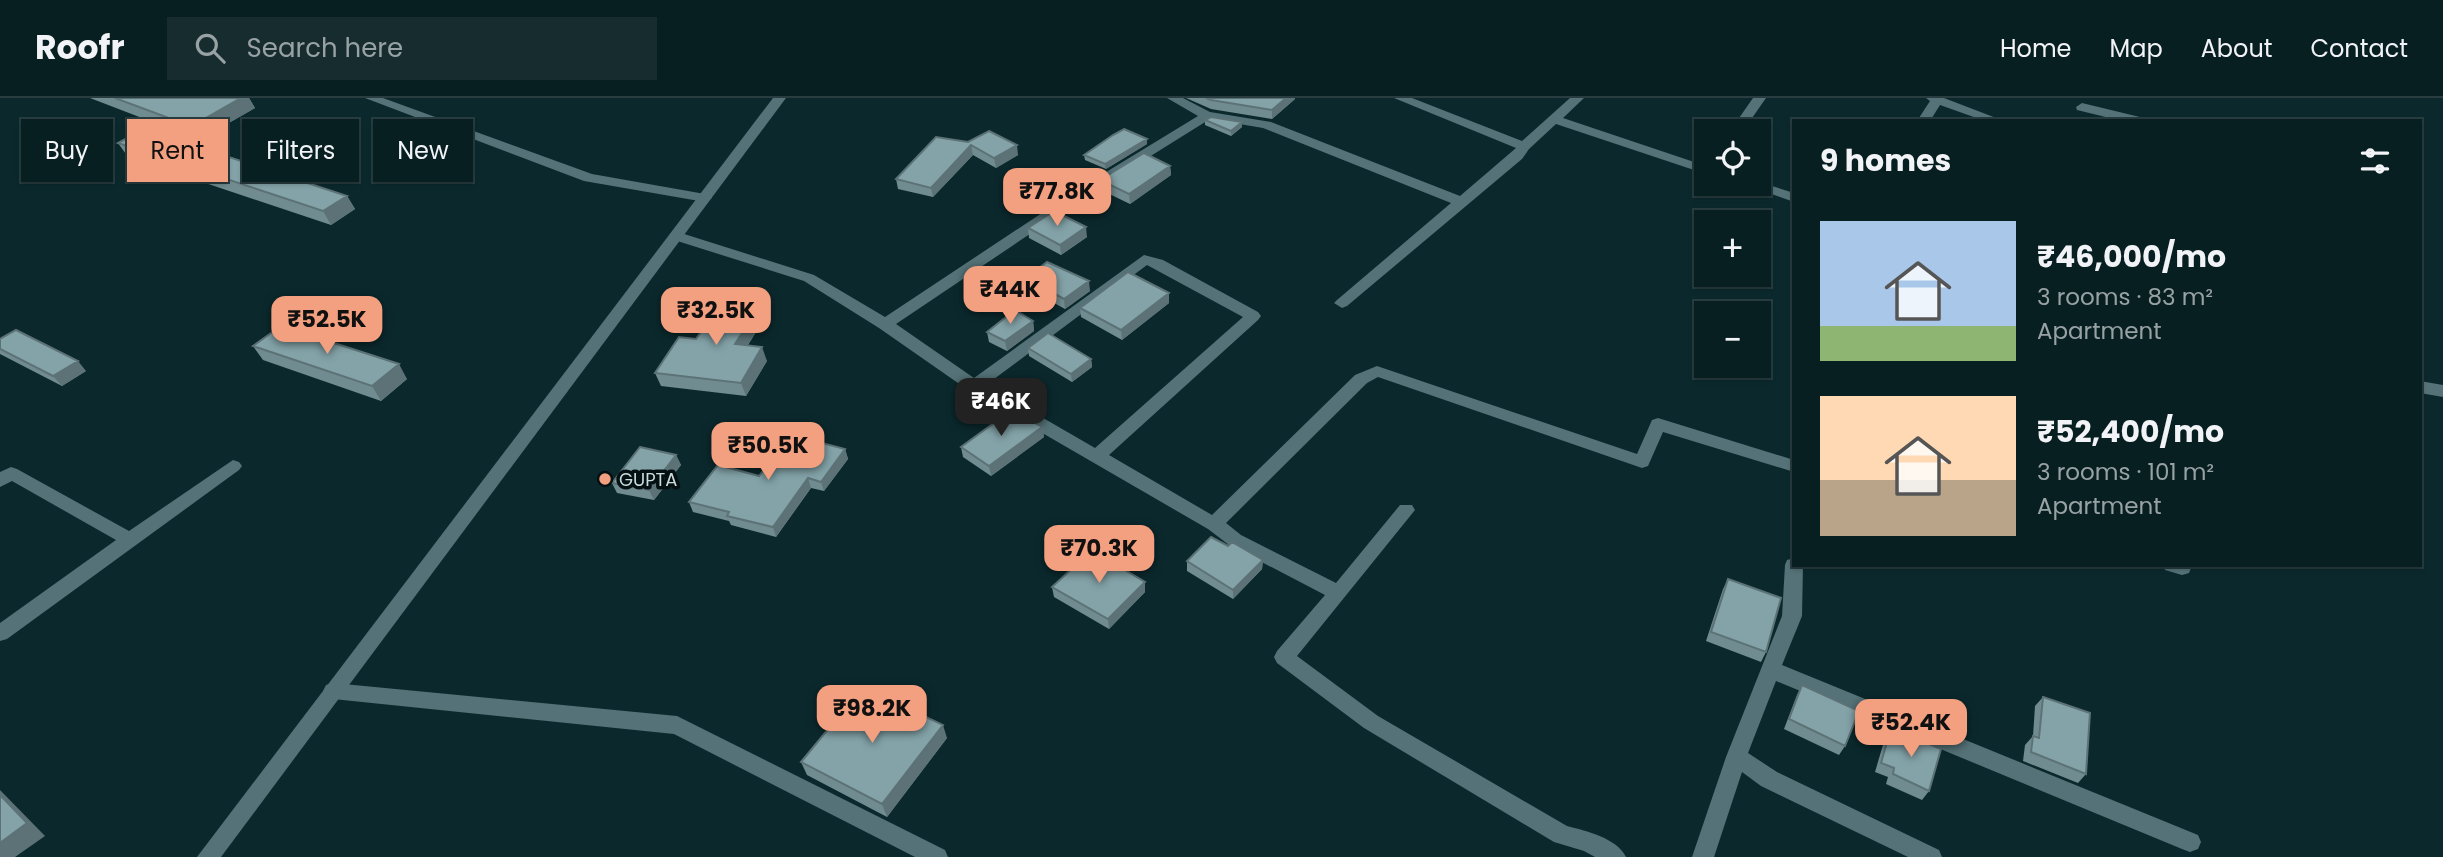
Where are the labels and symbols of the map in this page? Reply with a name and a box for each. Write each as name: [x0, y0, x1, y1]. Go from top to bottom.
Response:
pin: ₹77.8K: [1000, 169, 1114, 228]
pin: ₹44K: [969, 266, 1051, 326]
pin: ₹32.5K: [659, 288, 773, 347]
pin: ₹52.5K: [270, 296, 384, 356]
pin: ₹46K: [960, 378, 1042, 438]
pin: ₹50.5K: [711, 422, 825, 482]
place label: GUPTA: [619, 467, 677, 492]
marker: GUPTA: [597, 471, 613, 487]
pin: ₹70.3K: [1042, 526, 1156, 585]
pin: ₹98.2K: [815, 686, 929, 745]
pin: ₹52.4K: [1854, 700, 1968, 759]

